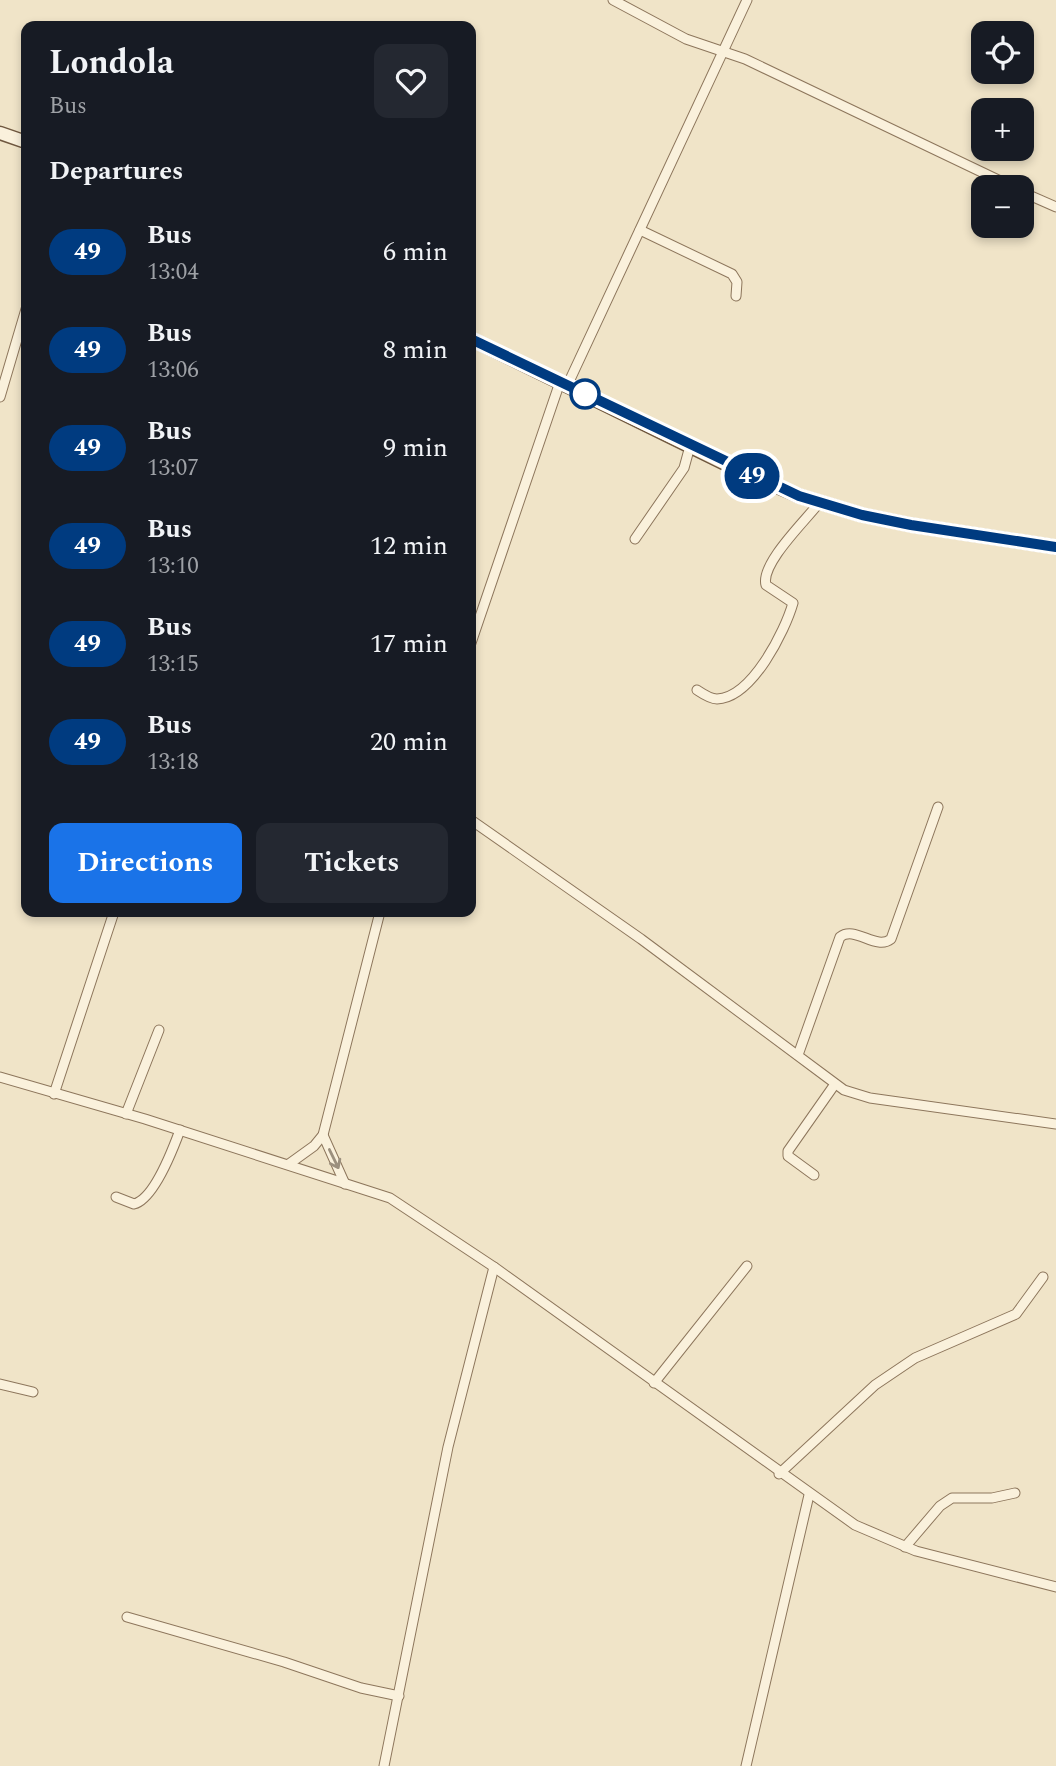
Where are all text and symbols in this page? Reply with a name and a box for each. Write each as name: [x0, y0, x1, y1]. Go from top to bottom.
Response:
map controls: [971, 21, 1034, 238]
button: locate: [971, 21, 1034, 84]
text: Londola: [49, 38, 174, 88]
button: heart: [374, 44, 448, 118]
text: Bus: [49, 89, 87, 124]
button: +: [971, 98, 1034, 161]
text: Departures: [49, 151, 183, 191]
button: −: [971, 175, 1034, 238]
text: Bus: [147, 215, 192, 255]
text: 6 min: [383, 232, 448, 272]
text: 49: [74, 234, 101, 270]
text: 13:04: [147, 255, 199, 290]
text: Bus: [147, 313, 192, 353]
text: 8 min: [383, 330, 448, 370]
text: 49: [74, 332, 101, 368]
text: 13:06: [147, 353, 199, 388]
unlabelled marker: [570, 379, 600, 409]
text: Bus: [147, 411, 192, 451]
text: 9 min: [383, 428, 448, 468]
text: 49: [74, 430, 101, 466]
text: 13:07: [147, 451, 199, 486]
line badge: 49: [720, 453, 784, 499]
text: 49: [739, 458, 765, 494]
text: Bus: [147, 509, 192, 549]
text: 12 min: [370, 526, 448, 566]
text: 49: [74, 528, 101, 564]
text: 13:10: [147, 549, 199, 584]
text: Bus: [147, 607, 192, 647]
text: 17 min: [370, 624, 448, 664]
text: 49: [74, 626, 101, 662]
text: 13:15: [147, 647, 199, 682]
text: Bus: [147, 705, 192, 745]
text: 20 min: [370, 722, 448, 762]
text: 49: [74, 724, 101, 760]
text: 13:18: [147, 745, 199, 780]
button: Directions: [49, 823, 242, 903]
button: Tickets: [256, 823, 448, 903]
one-way arrow: [328, 1148, 341, 1169]

